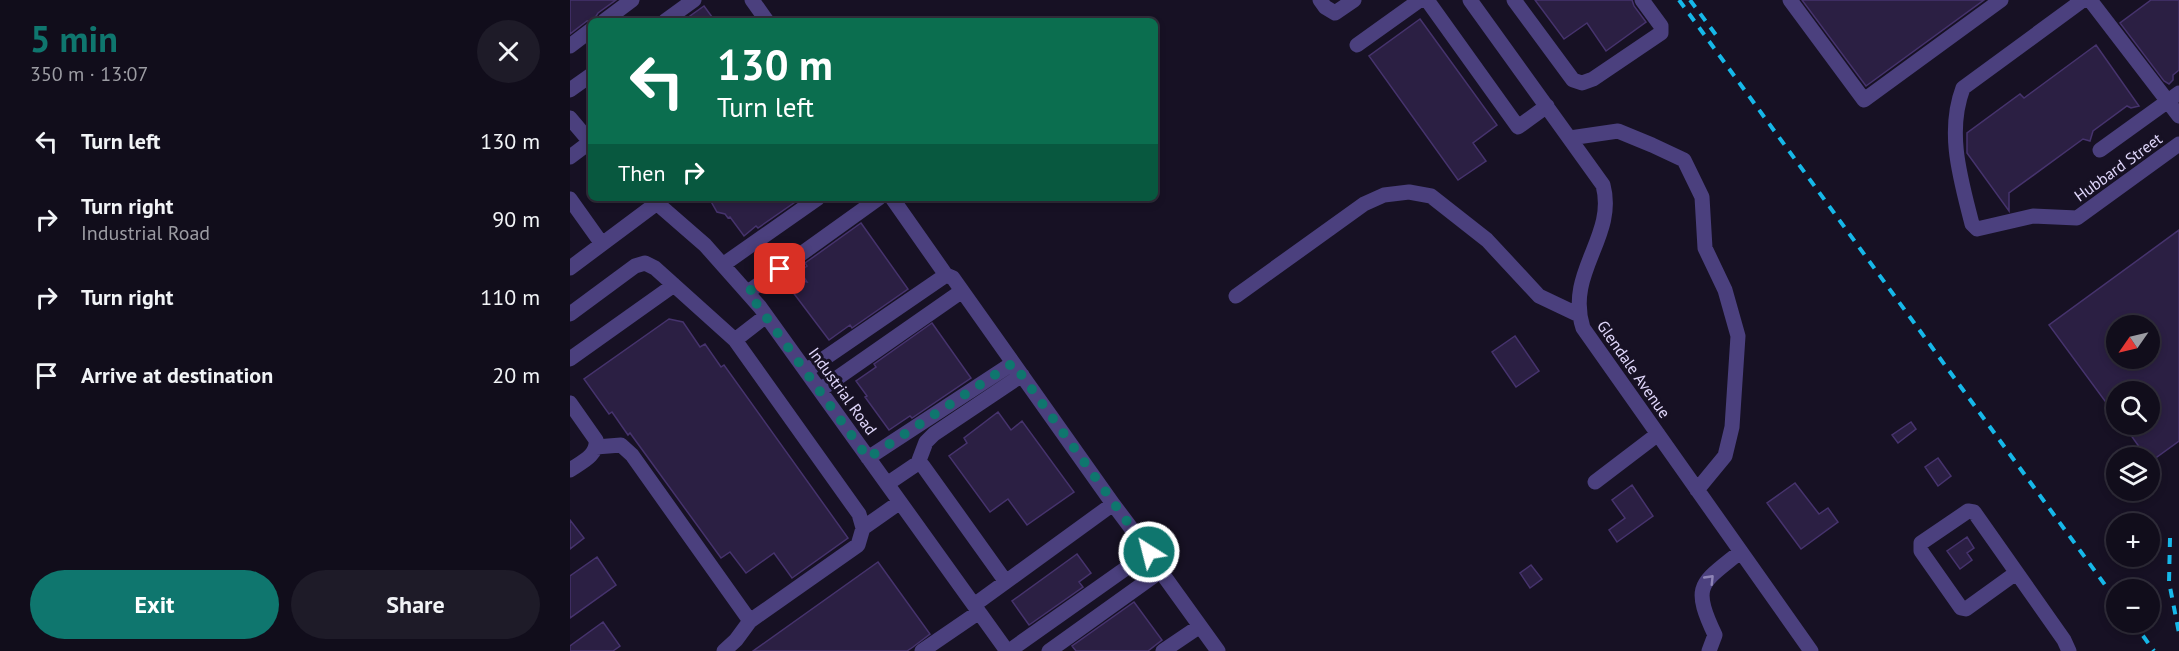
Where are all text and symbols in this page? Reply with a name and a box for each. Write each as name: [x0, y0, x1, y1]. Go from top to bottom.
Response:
text: 5 min: [30, 15, 118, 62]
button: close: [477, 20, 540, 83]
text: 130 m: [717, 37, 833, 92]
icon: left: [618, 42, 696, 120]
text: 350 m · 13:07: [30, 61, 148, 87]
text: Turn left: [717, 90, 814, 124]
icon: left: [30, 125, 63, 158]
text: Turn left: [81, 127, 161, 155]
text: 130 m: [480, 127, 540, 155]
street label: Hubbard Street: [2070, 128, 2166, 206]
icon: right: [677, 156, 710, 189]
text: Then: [618, 159, 665, 187]
text: Turn right: [81, 192, 173, 220]
icon: right: [30, 203, 63, 236]
text: 90 m: [492, 205, 540, 233]
text: Industrial Road: [81, 220, 210, 246]
pin: [754, 243, 805, 294]
icon: arrive: [763, 252, 796, 285]
icon: right: [30, 281, 63, 314]
text: Turn right: [81, 283, 173, 311]
text: 110 m: [480, 283, 540, 311]
north arrow: [2106, 315, 2160, 369]
map controls: [2106, 315, 2160, 633]
street label: Glendale Avenue: [1593, 316, 1675, 422]
street label: Industrial Road: [805, 343, 881, 439]
icon: arrive: [30, 359, 63, 392]
text: Arrive at destination: [81, 361, 273, 389]
text: 20 m: [492, 361, 540, 389]
button: search: [2106, 381, 2160, 435]
button: layers: [2106, 447, 2160, 501]
button: +: [2106, 513, 2160, 567]
position arrow: [1117, 520, 1181, 584]
button: Exit: [30, 570, 279, 639]
button: Share: [291, 570, 540, 639]
one-way arrow: [1703, 575, 1714, 585]
button: −: [2106, 579, 2160, 633]

